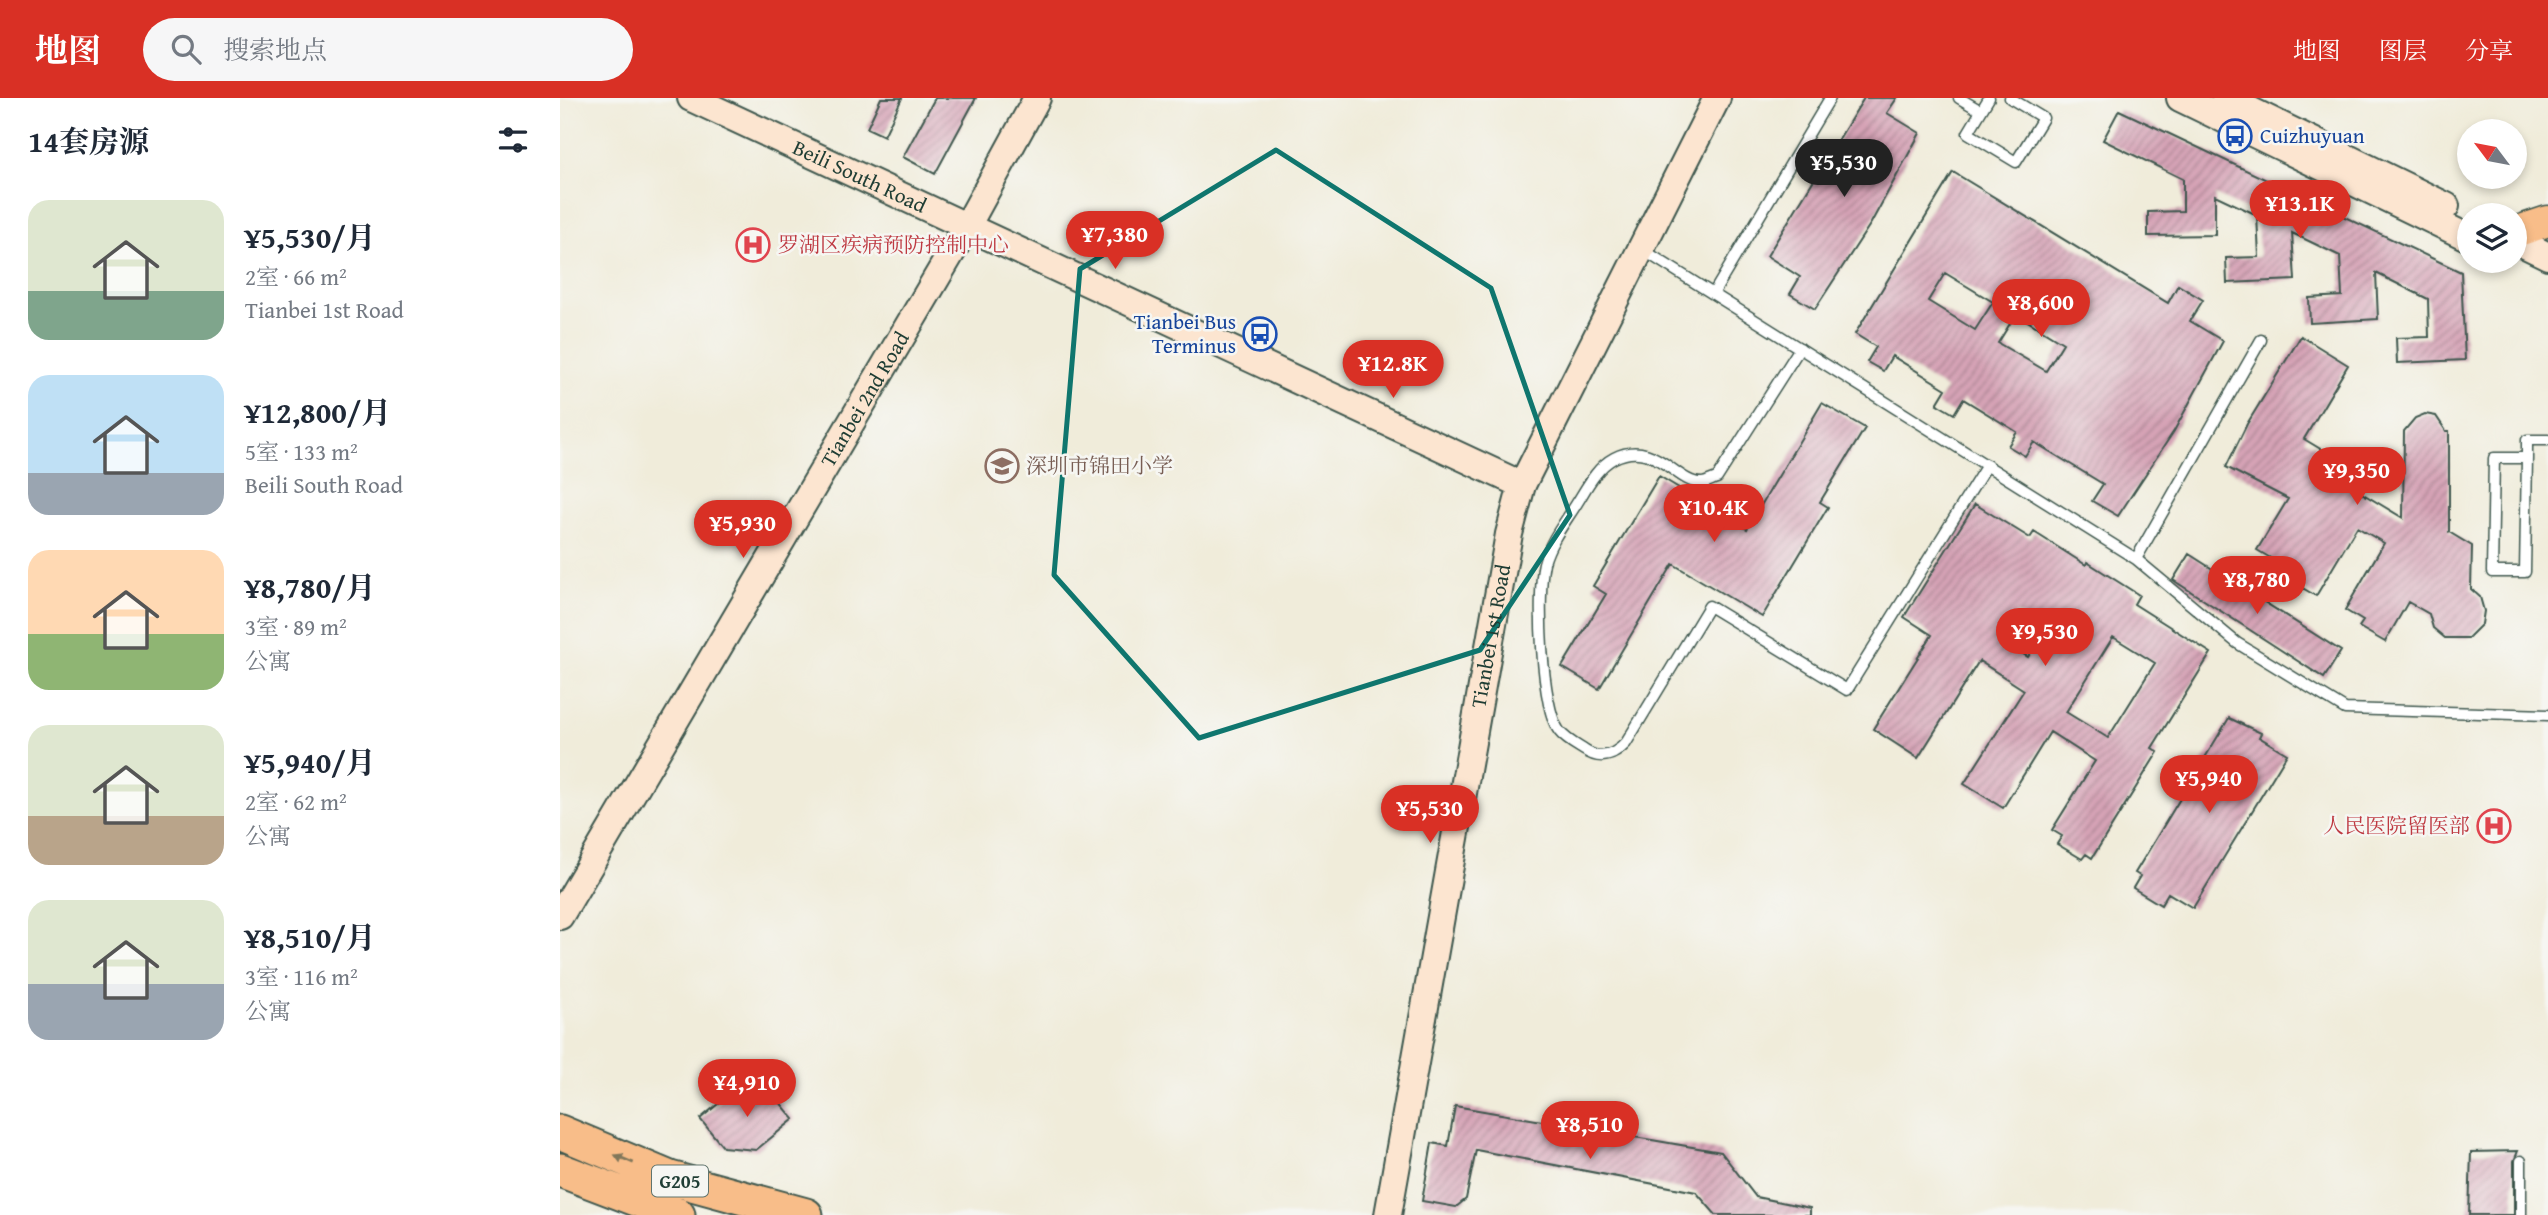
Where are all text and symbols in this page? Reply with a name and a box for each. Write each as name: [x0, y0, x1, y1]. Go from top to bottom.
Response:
search box: [143, 18, 633, 81]
text: 地图: [35, 26, 101, 74]
icon: search: [167, 30, 205, 68]
text: 搜索地点: [223, 30, 327, 69]
text: 地图: [2293, 33, 2341, 68]
text: 图层: [2379, 33, 2427, 68]
text: 分享: [2465, 33, 2513, 68]
bus stop icon: Cuizhuyuan: [2216, 117, 2254, 155]
text: 14套房源: [28, 119, 149, 163]
north arrow: [2457, 119, 2527, 189]
map controls: [2457, 119, 2527, 273]
place label: Cuizhuyuan: [2260, 120, 2365, 151]
icon: filters: [494, 121, 532, 159]
street label: Beili South Road: [788, 132, 932, 221]
pin: ¥5,530: [1787, 140, 1901, 199]
text: ¥5,530: [1811, 145, 1877, 178]
pin: ¥13.1K: [2243, 180, 2357, 240]
text: ¥13.1K: [2266, 186, 2334, 219]
button: layers: [2457, 203, 2527, 273]
pin: ¥7,380: [1058, 212, 1172, 271]
text: ¥5,530/月: [245, 215, 376, 259]
text: ¥7,380: [1082, 217, 1148, 250]
hospital icon: 罗湖区疾病预防控制中心: [734, 226, 772, 264]
icon: home: [84, 228, 168, 312]
place label: 罗湖区疾病预防控制中心: [778, 229, 1009, 260]
text: 2室 · 66 m²: [245, 260, 347, 293]
pin: ¥8,600: [1984, 280, 2098, 339]
text: ¥8,600: [2008, 285, 2074, 318]
text: Tianbei 1st Road: [245, 293, 404, 326]
place label: Tianbei Bus Terminus: [1134, 306, 1236, 361]
bus stop icon: Tianbei Bus Terminus: [1241, 315, 1279, 353]
street label: Tianbei 2nd Road: [812, 325, 917, 473]
pin: ¥12.8K: [1336, 341, 1450, 400]
text: ¥12.8K: [1359, 346, 1427, 379]
text: ¥12,800/月: [245, 390, 391, 434]
icon: home: [84, 403, 168, 487]
text: 5室 · 133 m²: [245, 435, 358, 468]
school or university icon: 深圳市锦田小学: [983, 447, 1021, 485]
pin: ¥9,350: [2300, 448, 2414, 507]
place label: 深圳市锦田小学: [1026, 450, 1173, 481]
text: ¥9,350: [2324, 453, 2390, 486]
text: Beili South Road: [245, 468, 403, 501]
pin: ¥10.4K: [1657, 484, 1771, 544]
text: ¥10.4K: [1680, 490, 1748, 523]
pin: ¥5,930: [686, 500, 800, 560]
text: ¥5,930: [710, 506, 776, 539]
pin: ¥8,780: [2200, 556, 2314, 616]
street label: Tianbei 1st Road: [1462, 561, 1518, 710]
text: ¥8,780: [2224, 562, 2290, 595]
text: ¥8,780/月: [245, 565, 376, 609]
icon: home: [84, 578, 168, 662]
pin: ¥9,530: [1988, 608, 2102, 668]
text: 3室 · 89 m²: [245, 610, 347, 643]
text: ¥9,530: [2012, 614, 2078, 647]
text: 公寓: [245, 644, 291, 677]
text: ¥5,940/月: [245, 740, 376, 784]
icon: home: [84, 753, 168, 837]
pin: ¥5,940: [2152, 756, 2266, 815]
text: ¥5,940: [2176, 761, 2242, 794]
text: 2室 · 62 m²: [245, 785, 347, 818]
pin: ¥5,530: [1373, 786, 1487, 845]
text: ¥5,530: [1397, 791, 1463, 824]
hospital icon: 人民医院留医部: [2475, 807, 2513, 845]
place label: 人民医院留医部: [2323, 810, 2470, 841]
text: 公寓: [245, 819, 291, 852]
text: ¥8,510/月: [245, 915, 376, 959]
icon: home: [84, 928, 168, 1012]
text: 3室 · 116 m²: [245, 960, 358, 993]
text: 公寓: [245, 994, 291, 1027]
pin: ¥4,910: [690, 1060, 804, 1119]
text: ¥4,910: [714, 1065, 780, 1098]
pin: ¥8,510: [1533, 1102, 1647, 1161]
text: ¥8,510: [1557, 1107, 1623, 1140]
one-way arrow: [614, 1153, 634, 1165]
road number: G205: [652, 1166, 708, 1196]

